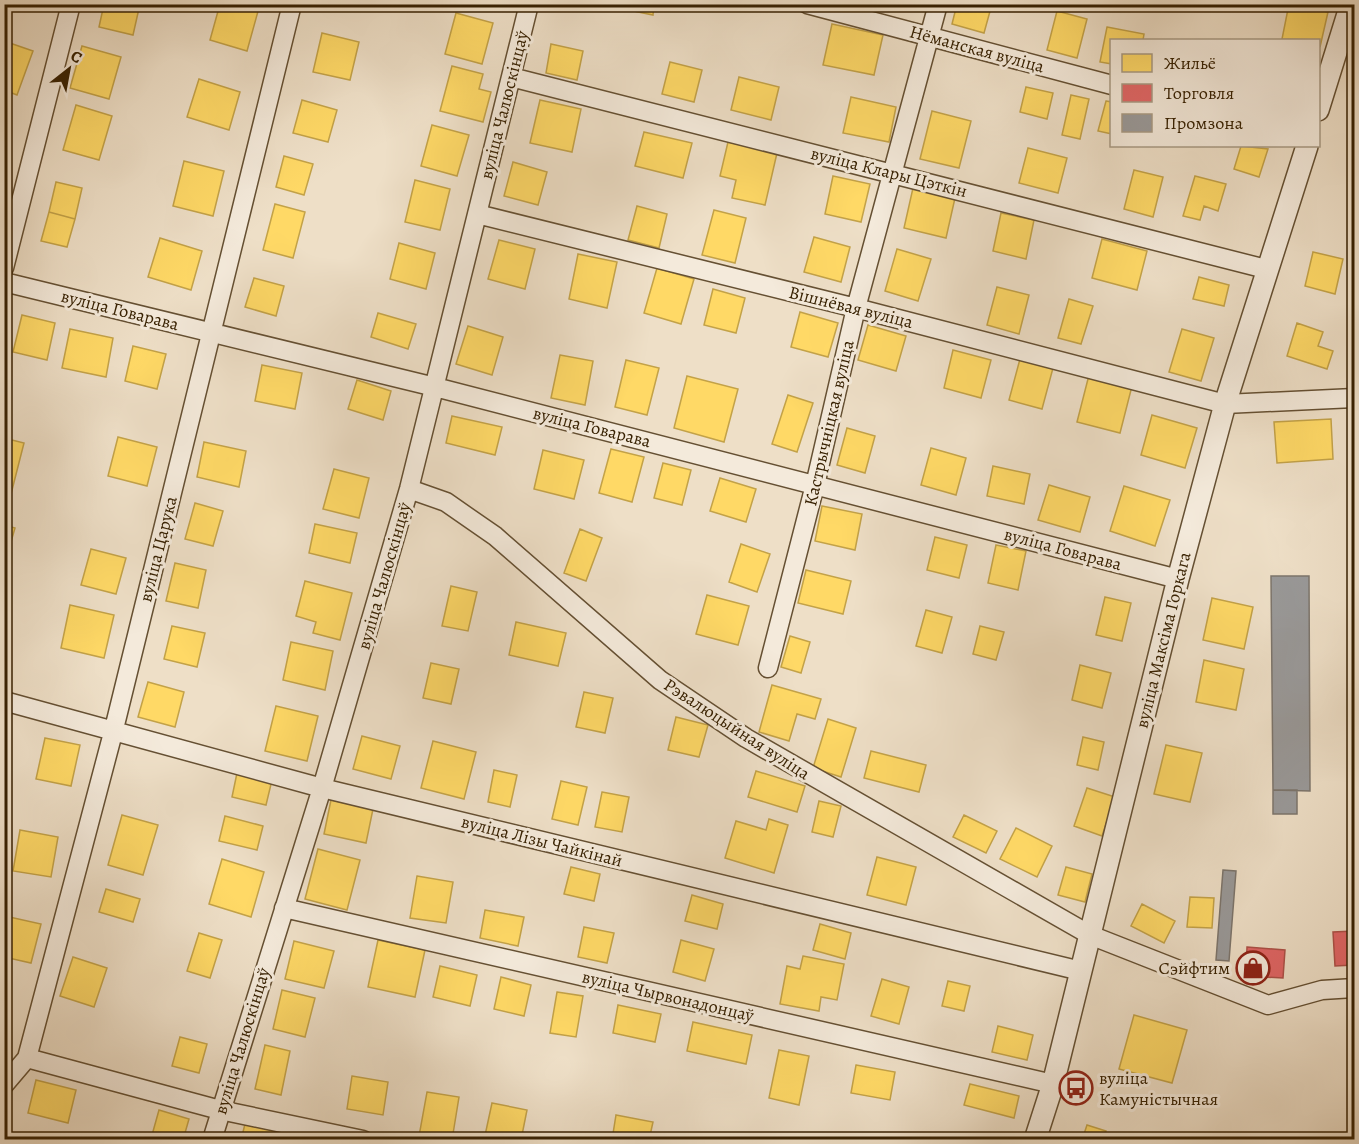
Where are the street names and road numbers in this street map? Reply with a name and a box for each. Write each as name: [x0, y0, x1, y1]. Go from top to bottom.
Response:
street label: Нёманская вуліца: [907, 19, 1048, 79]
street label: вуліца Чалюскінцаў: [474, 27, 534, 182]
street label: вуліца Клары Цэткін: [808, 141, 970, 203]
street label: Вішнёвая вуліца: [786, 280, 916, 334]
street label: вуліца Говарава: [59, 284, 182, 336]
street label: Кастрычніцкая вуліца: [798, 337, 860, 508]
street label: вуліца Говарава: [531, 401, 654, 453]
street label: вуліца Царука: [133, 493, 183, 604]
street label: вуліца Чалюскінцаў: [351, 499, 417, 652]
street label: вуліца Говарава: [1002, 522, 1125, 576]
street label: вуліца Максіма Горкага: [1129, 549, 1197, 731]
street label: Рэвалюцыйная вуліца: [659, 673, 815, 786]
street label: вуліца Лізы Чайкінай: [459, 809, 625, 873]
street label: вуліца Чалюскінцаў: [208, 964, 276, 1117]
street label: вуліца Чырвонадонцаў: [580, 965, 757, 1028]

